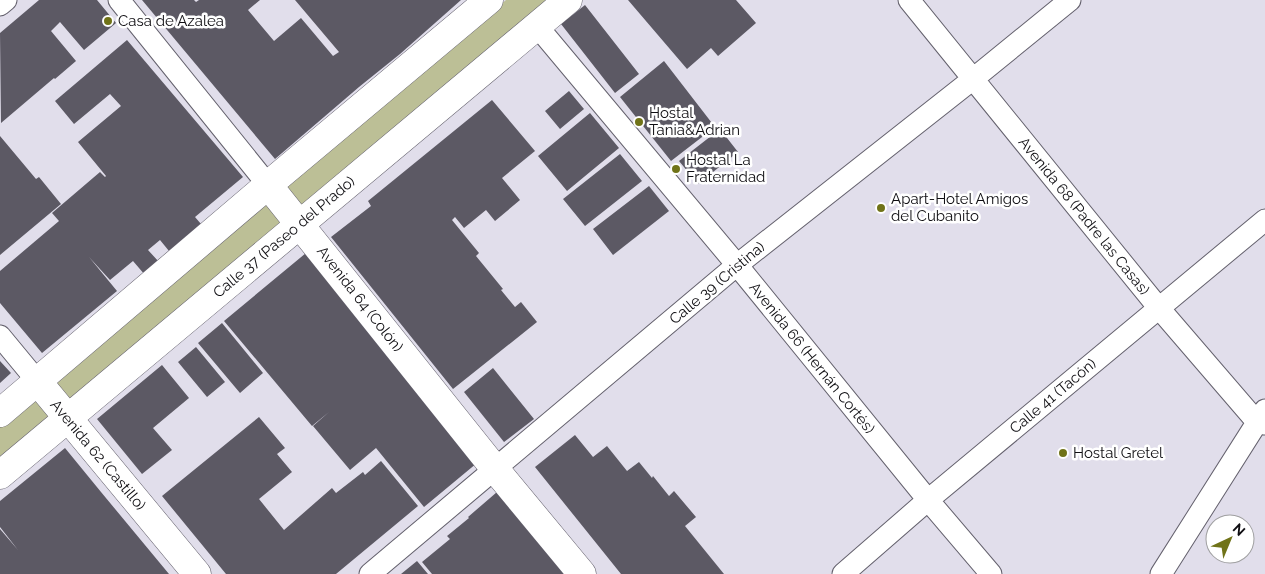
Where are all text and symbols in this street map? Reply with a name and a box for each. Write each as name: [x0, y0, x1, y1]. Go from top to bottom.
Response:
place label: Casa de Azalea: [118, 12, 224, 30]
marker: Casa de Azalea: [102, 15, 114, 27]
place label: Hostal Tania&Adrian: [649, 104, 740, 139]
marker: Hostal Tania&Adrian: [633, 116, 645, 128]
street label: Avenida 68 (Padre las Casas): [1015, 133, 1153, 299]
place label: Hostal La Fraternidad: [686, 151, 765, 186]
marker: Hostal La Fraternidad: [670, 163, 682, 175]
street label: Calle 37 (Paseo del Prado): [209, 172, 359, 302]
place label: Apart-Hotel Amigos del Cubanito: [891, 190, 1028, 225]
marker: Apart-Hotel Amigos del Cubanito: [875, 202, 887, 214]
street label: Calle 39 (Cristina): [666, 238, 768, 328]
street label: Avenida 64 (Colón): [313, 243, 407, 355]
street label: Avenida 66 (Hernán Cortés): [745, 279, 879, 437]
street label: Calle 41 (Tacón): [1006, 355, 1100, 437]
street label: Avenida 62 (Castillo): [47, 396, 149, 514]
place label: Hostal Gretel: [1073, 444, 1164, 462]
marker: Hostal Gretel: [1057, 447, 1069, 459]
north arrow: [1205, 514, 1255, 564]
text: N: [1230, 520, 1248, 539]

